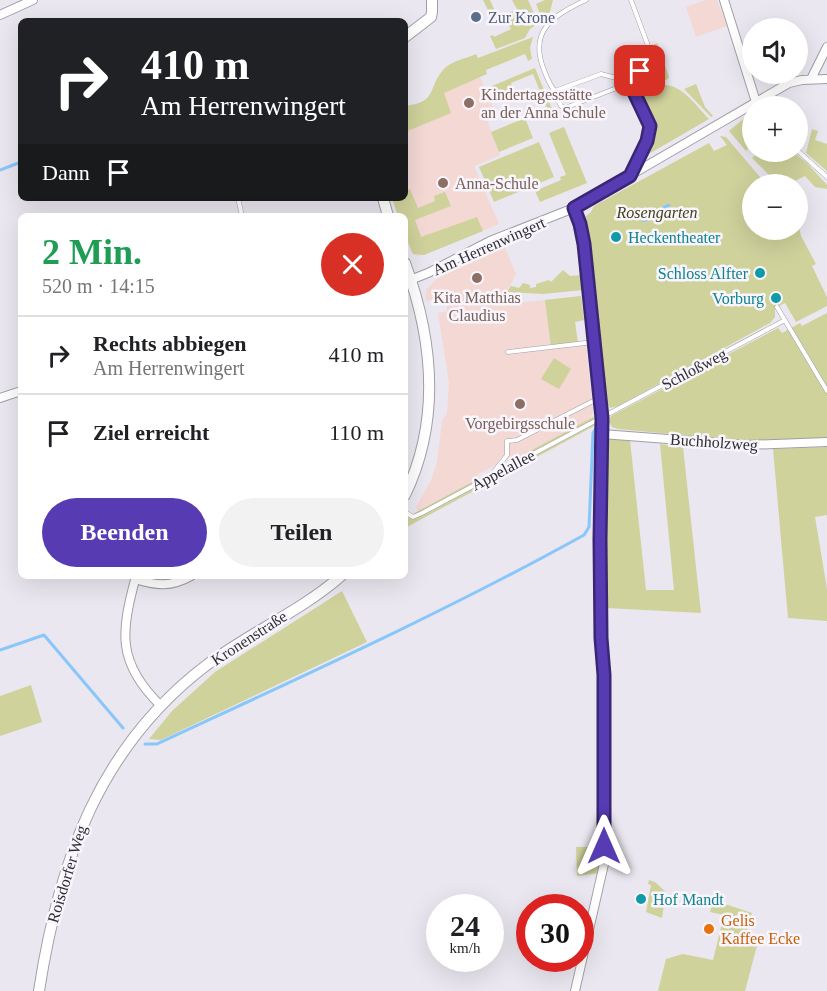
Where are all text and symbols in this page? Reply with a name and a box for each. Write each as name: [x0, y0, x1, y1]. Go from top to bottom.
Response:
place label: Zur Krone: [488, 9, 555, 26]
marker: Zur Krone: [469, 10, 483, 24]
map controls: [742, 18, 808, 240]
button: sound: [742, 18, 808, 84]
icon: right: [42, 42, 120, 120]
text: 410 m: [141, 42, 250, 88]
pin: [614, 45, 665, 96]
icon: arrive: [623, 54, 656, 87]
place label: Kindertagesstätte an der Anna Schule: [481, 86, 606, 121]
text: Am Herrenwingert: [141, 91, 346, 121]
marker: Kindertagesstätte an der Anna Schule: [462, 96, 476, 110]
button: +: [742, 96, 808, 162]
icon: arrive: [102, 156, 135, 189]
text: Dann: [42, 160, 90, 185]
button: −: [742, 174, 808, 240]
place label: Anna-Schule: [455, 175, 539, 192]
marker: Anna-Schule: [436, 176, 450, 190]
park label: Rosengarten: [616, 204, 697, 222]
street label: Am Herrenwingert: [430, 213, 549, 279]
place label: Heckentheater: [628, 229, 721, 246]
marker: Heckentheater: [609, 230, 623, 244]
text: 2 Min.: [42, 232, 142, 272]
button: close: [321, 233, 384, 296]
place label: Schloss Alfter: [658, 265, 749, 282]
marker: Schloss Alfter: [753, 266, 767, 280]
marker: Kita Matthias Claudius: [470, 271, 484, 285]
text: 520 m · 14:15: [42, 275, 155, 297]
place label: Kita Matthias Claudius: [433, 289, 521, 324]
place label: Vorburg: [712, 290, 764, 308]
marker: Vorburg: [769, 291, 783, 305]
text: Rechts abbiegen: [93, 331, 246, 356]
icon: right: [42, 339, 75, 372]
text: 410 m: [328, 342, 384, 367]
street label: Schloßweg: [659, 345, 730, 394]
text: Am Herrenwingert: [93, 357, 245, 379]
marker: Vorgebirgsschule: [513, 397, 527, 411]
place label: Vorgebirgsschule: [465, 415, 575, 433]
icon: arrive: [42, 417, 75, 450]
text: Ziel erreicht: [93, 420, 209, 445]
text: 110 m: [329, 420, 384, 445]
street label: Buchholzweg: [669, 430, 758, 455]
street label: Appelallee: [468, 446, 538, 495]
button: Beenden: [42, 498, 207, 567]
button: Teilen: [219, 498, 384, 567]
street label: Kronenstraße: [208, 607, 290, 669]
position arrow: [572, 814, 636, 878]
street label: Roisdorfer Weg: [44, 823, 91, 925]
place label: Hof Mandt: [653, 891, 724, 908]
marker: Hof Mandt: [634, 892, 648, 906]
speed limit sign: 30: [516, 894, 594, 972]
text: 24: [450, 909, 480, 942]
place label: Gelis Kaffee Ecke: [721, 912, 800, 947]
marker: Gelis Kaffee Ecke: [702, 922, 716, 936]
text: km/h: [450, 940, 480, 956]

